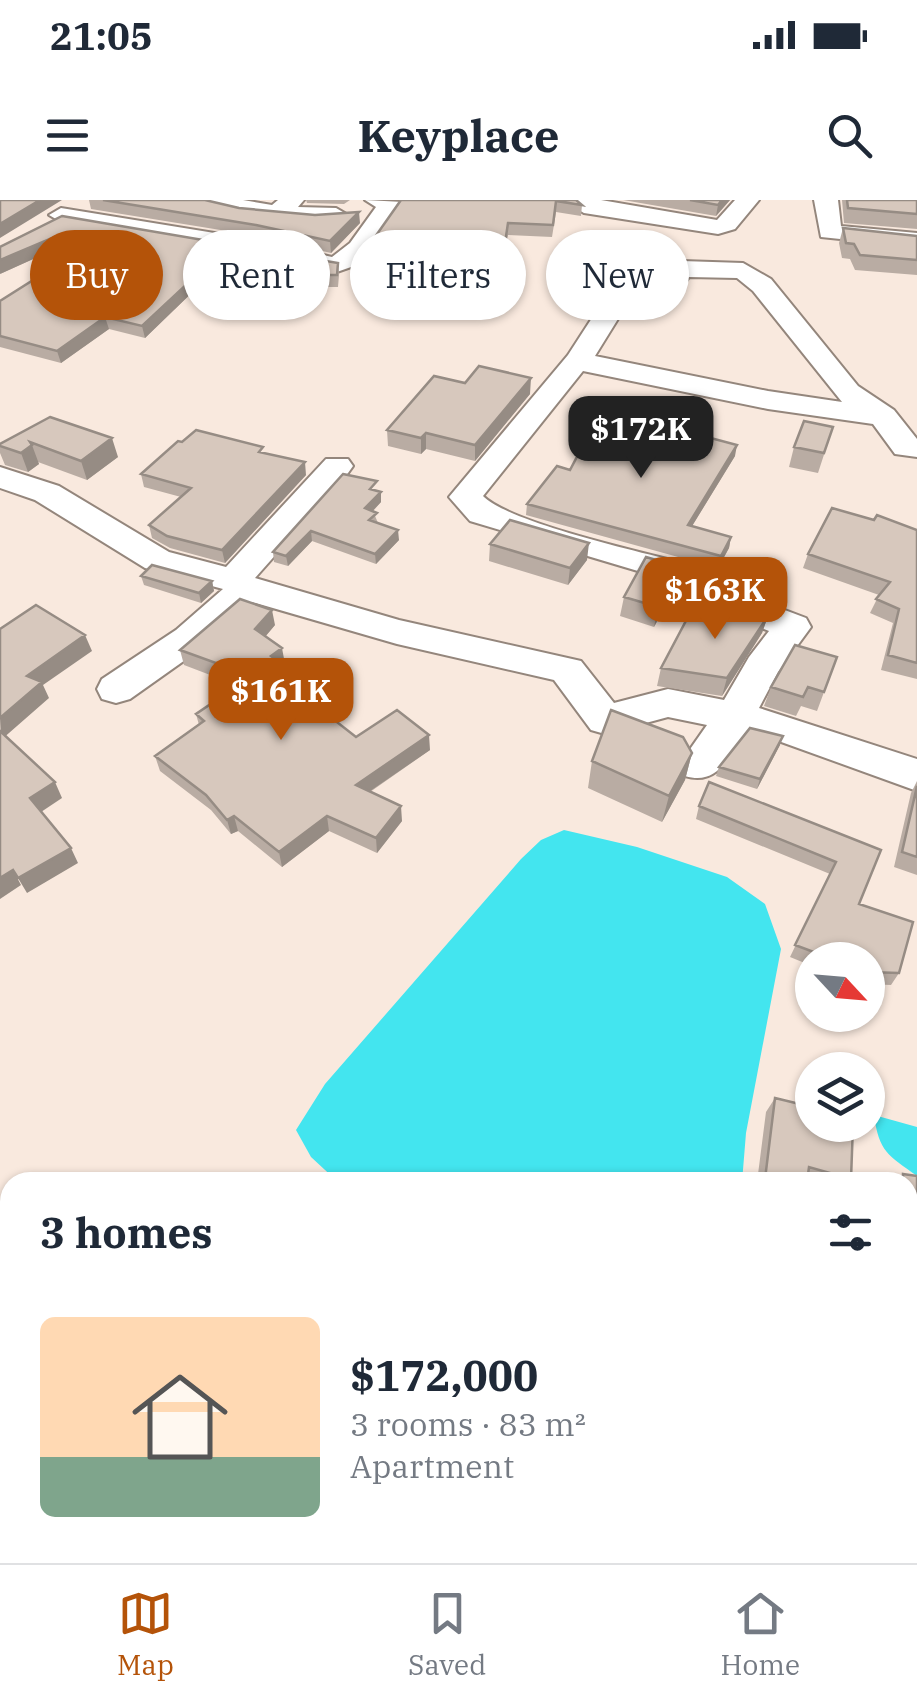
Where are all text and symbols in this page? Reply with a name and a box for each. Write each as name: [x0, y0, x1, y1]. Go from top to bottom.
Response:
text: 21:05: [50, 11, 153, 60]
text: Keyplace: [358, 106, 559, 164]
icon: menu: [40, 108, 95, 163]
icon: search: [822, 108, 877, 163]
chip: Buy: [30, 230, 163, 320]
chip: Rent: [183, 230, 330, 320]
chip: Filters: [350, 230, 526, 320]
chip: New: [546, 230, 689, 320]
pin: $172K: [571, 396, 711, 481]
text: $172K: [590, 407, 692, 449]
pin: $163K: [645, 557, 785, 642]
text: $163K: [664, 568, 766, 610]
pin: $161K: [211, 658, 351, 743]
text: $161K: [230, 669, 332, 711]
north arrow: [795, 942, 885, 1032]
map controls: [795, 942, 885, 1142]
button: layers: [795, 1052, 885, 1142]
text: 3 homes: [40, 1205, 213, 1260]
icon: filters: [823, 1205, 878, 1260]
text: $172,000: [350, 1348, 538, 1403]
icon: home: [120, 1357, 240, 1477]
text: 3 rooms · 83 m²: [350, 1403, 586, 1445]
text: Apartment: [350, 1445, 514, 1487]
tab: Map: [117, 1586, 174, 1683]
tab: Saved: [408, 1586, 486, 1683]
tab: Home: [720, 1586, 800, 1683]

